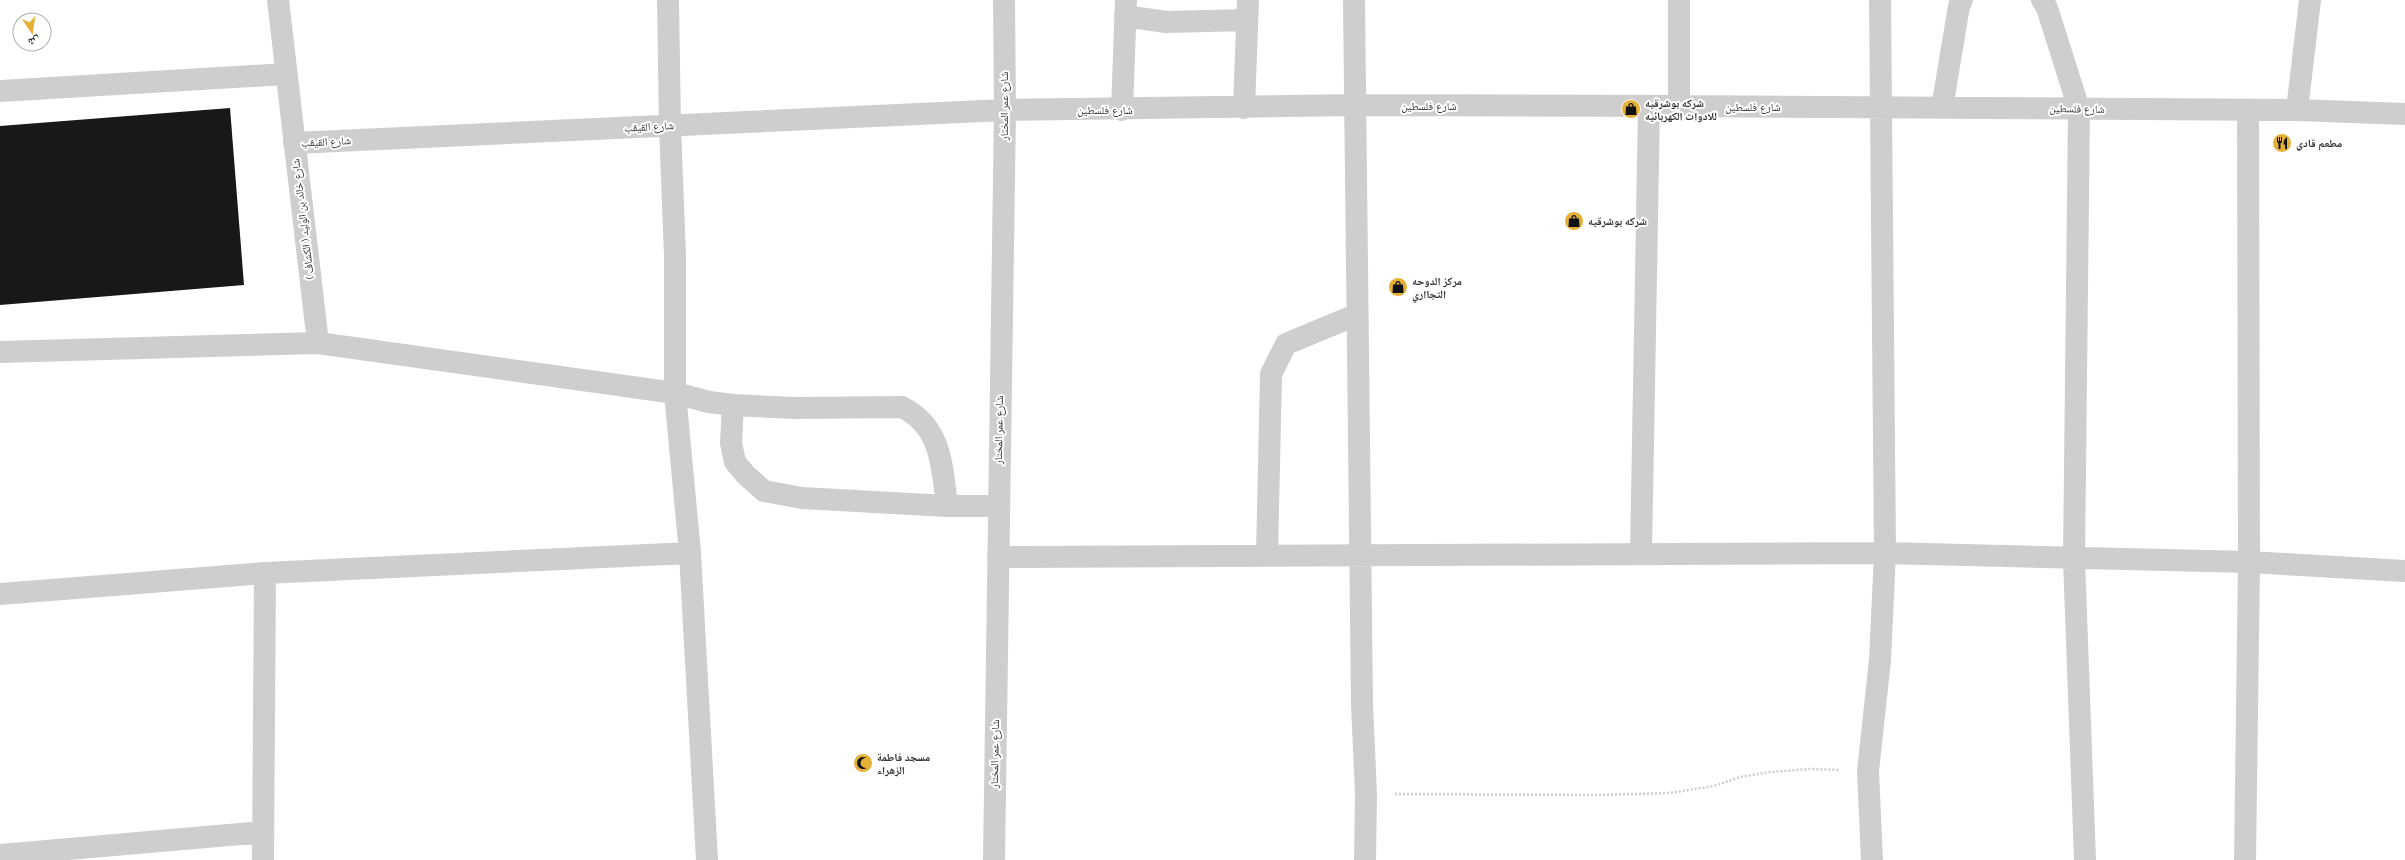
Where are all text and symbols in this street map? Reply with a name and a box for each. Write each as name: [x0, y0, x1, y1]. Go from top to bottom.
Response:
north arrow: [12, 12, 52, 52]
text: ش: [26, 33, 41, 49]
street label: شارع عمر المختار: [998, 72, 1011, 141]
place label: شركه بوشرقيه للادوات الكهربائيه: [1645, 97, 1717, 123]
shop icon: شركه بوشرقيه للادوات الكهربائيه: [1620, 98, 1642, 120]
street label: شارع فلسطين: [1401, 100, 1457, 113]
street label: شارع فلسطين: [1725, 101, 1781, 114]
street label: شارع فلسطين: [2049, 102, 2105, 116]
street label: شارع فلسطين: [1077, 104, 1133, 117]
street label: شارع القيقب: [624, 119, 674, 135]
restaurant icon: مطعم قادي: [2271, 132, 2293, 154]
street label: شارع القيقب: [301, 134, 351, 150]
place label: مطعم قادي: [2296, 137, 2342, 151]
street label: شارع خالد بن الوليد ( الكشاف ): [289, 158, 317, 280]
shop icon: شركه بوشرقيه: [1563, 210, 1585, 232]
place label: شركه بوشرقيه: [1588, 215, 1647, 228]
place label: مركز الدوحه التجااري: [1412, 275, 1462, 302]
shop icon: مركز الدوحه التجااري: [1387, 276, 1409, 298]
street label: شارع عمر المختار: [992, 395, 1006, 466]
street label: شارع عمر المختار: [988, 719, 1002, 790]
place label: مسجد فاطمة الزهراء: [877, 751, 930, 777]
mosque icon: مسجد فاطمة الزهراء: [852, 752, 874, 774]

